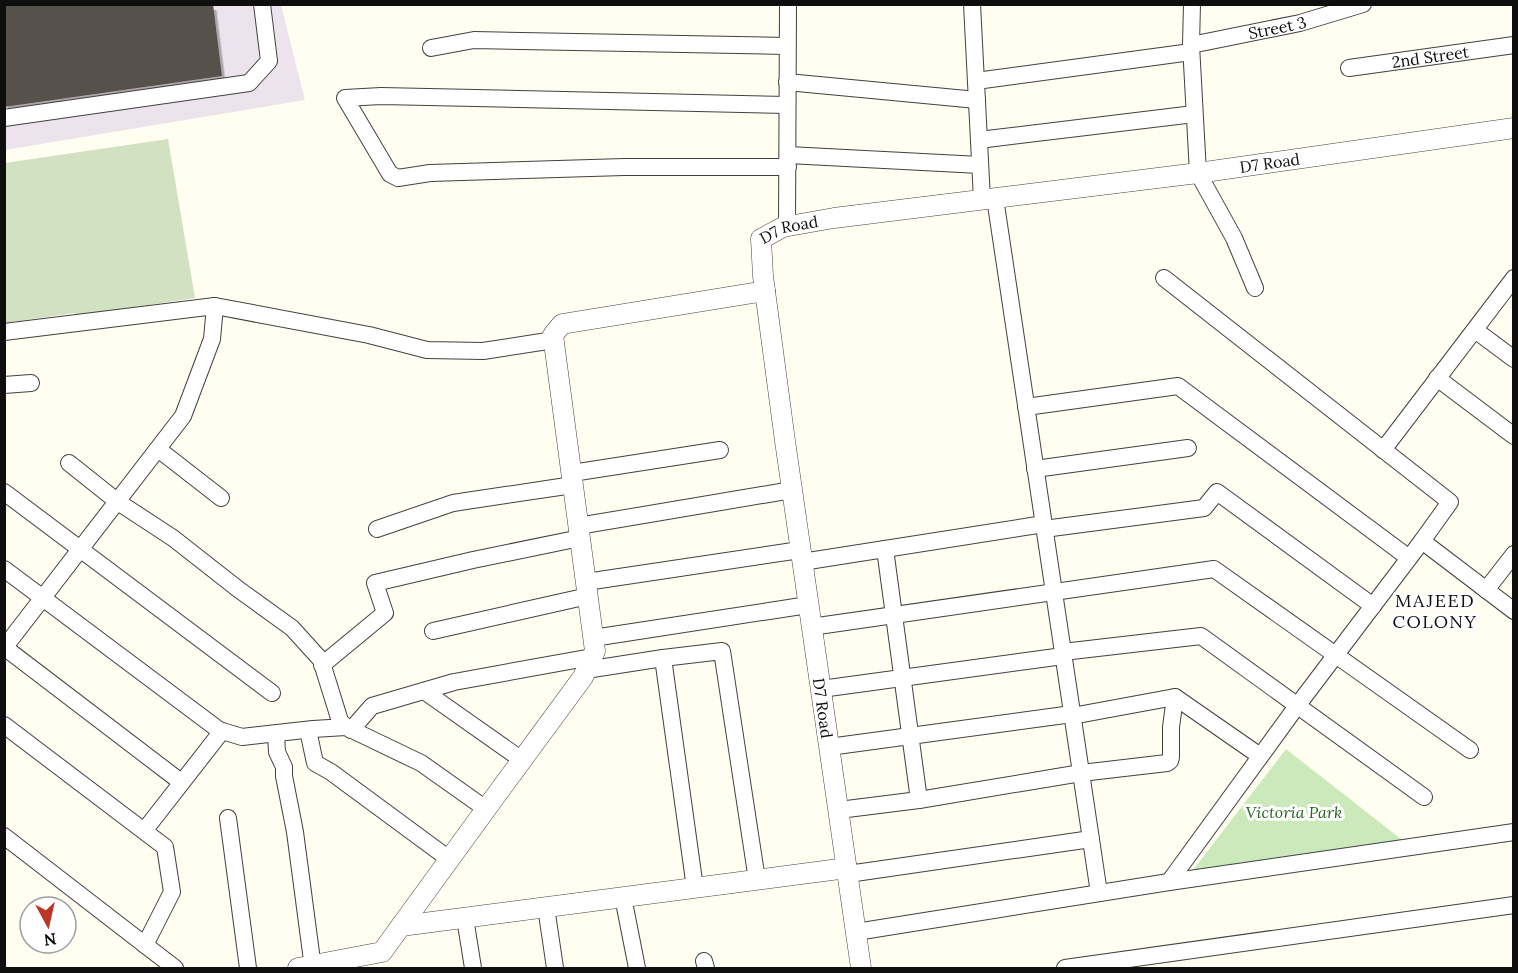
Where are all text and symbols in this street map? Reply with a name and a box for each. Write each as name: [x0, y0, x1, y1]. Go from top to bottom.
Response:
street label: Street 3: [1247, 12, 1309, 43]
street label: 2nd Street: [1390, 41, 1471, 72]
street label: D7 Road: [1238, 149, 1302, 177]
street label: D7 Road: [756, 211, 820, 248]
district label: MAJEED COLONY: [1392, 589, 1478, 633]
street label: D7 Road: [809, 677, 837, 740]
park label: Victoria Park: [1246, 802, 1342, 822]
north arrow: [18, 895, 78, 955]
text: N: [43, 929, 58, 951]

